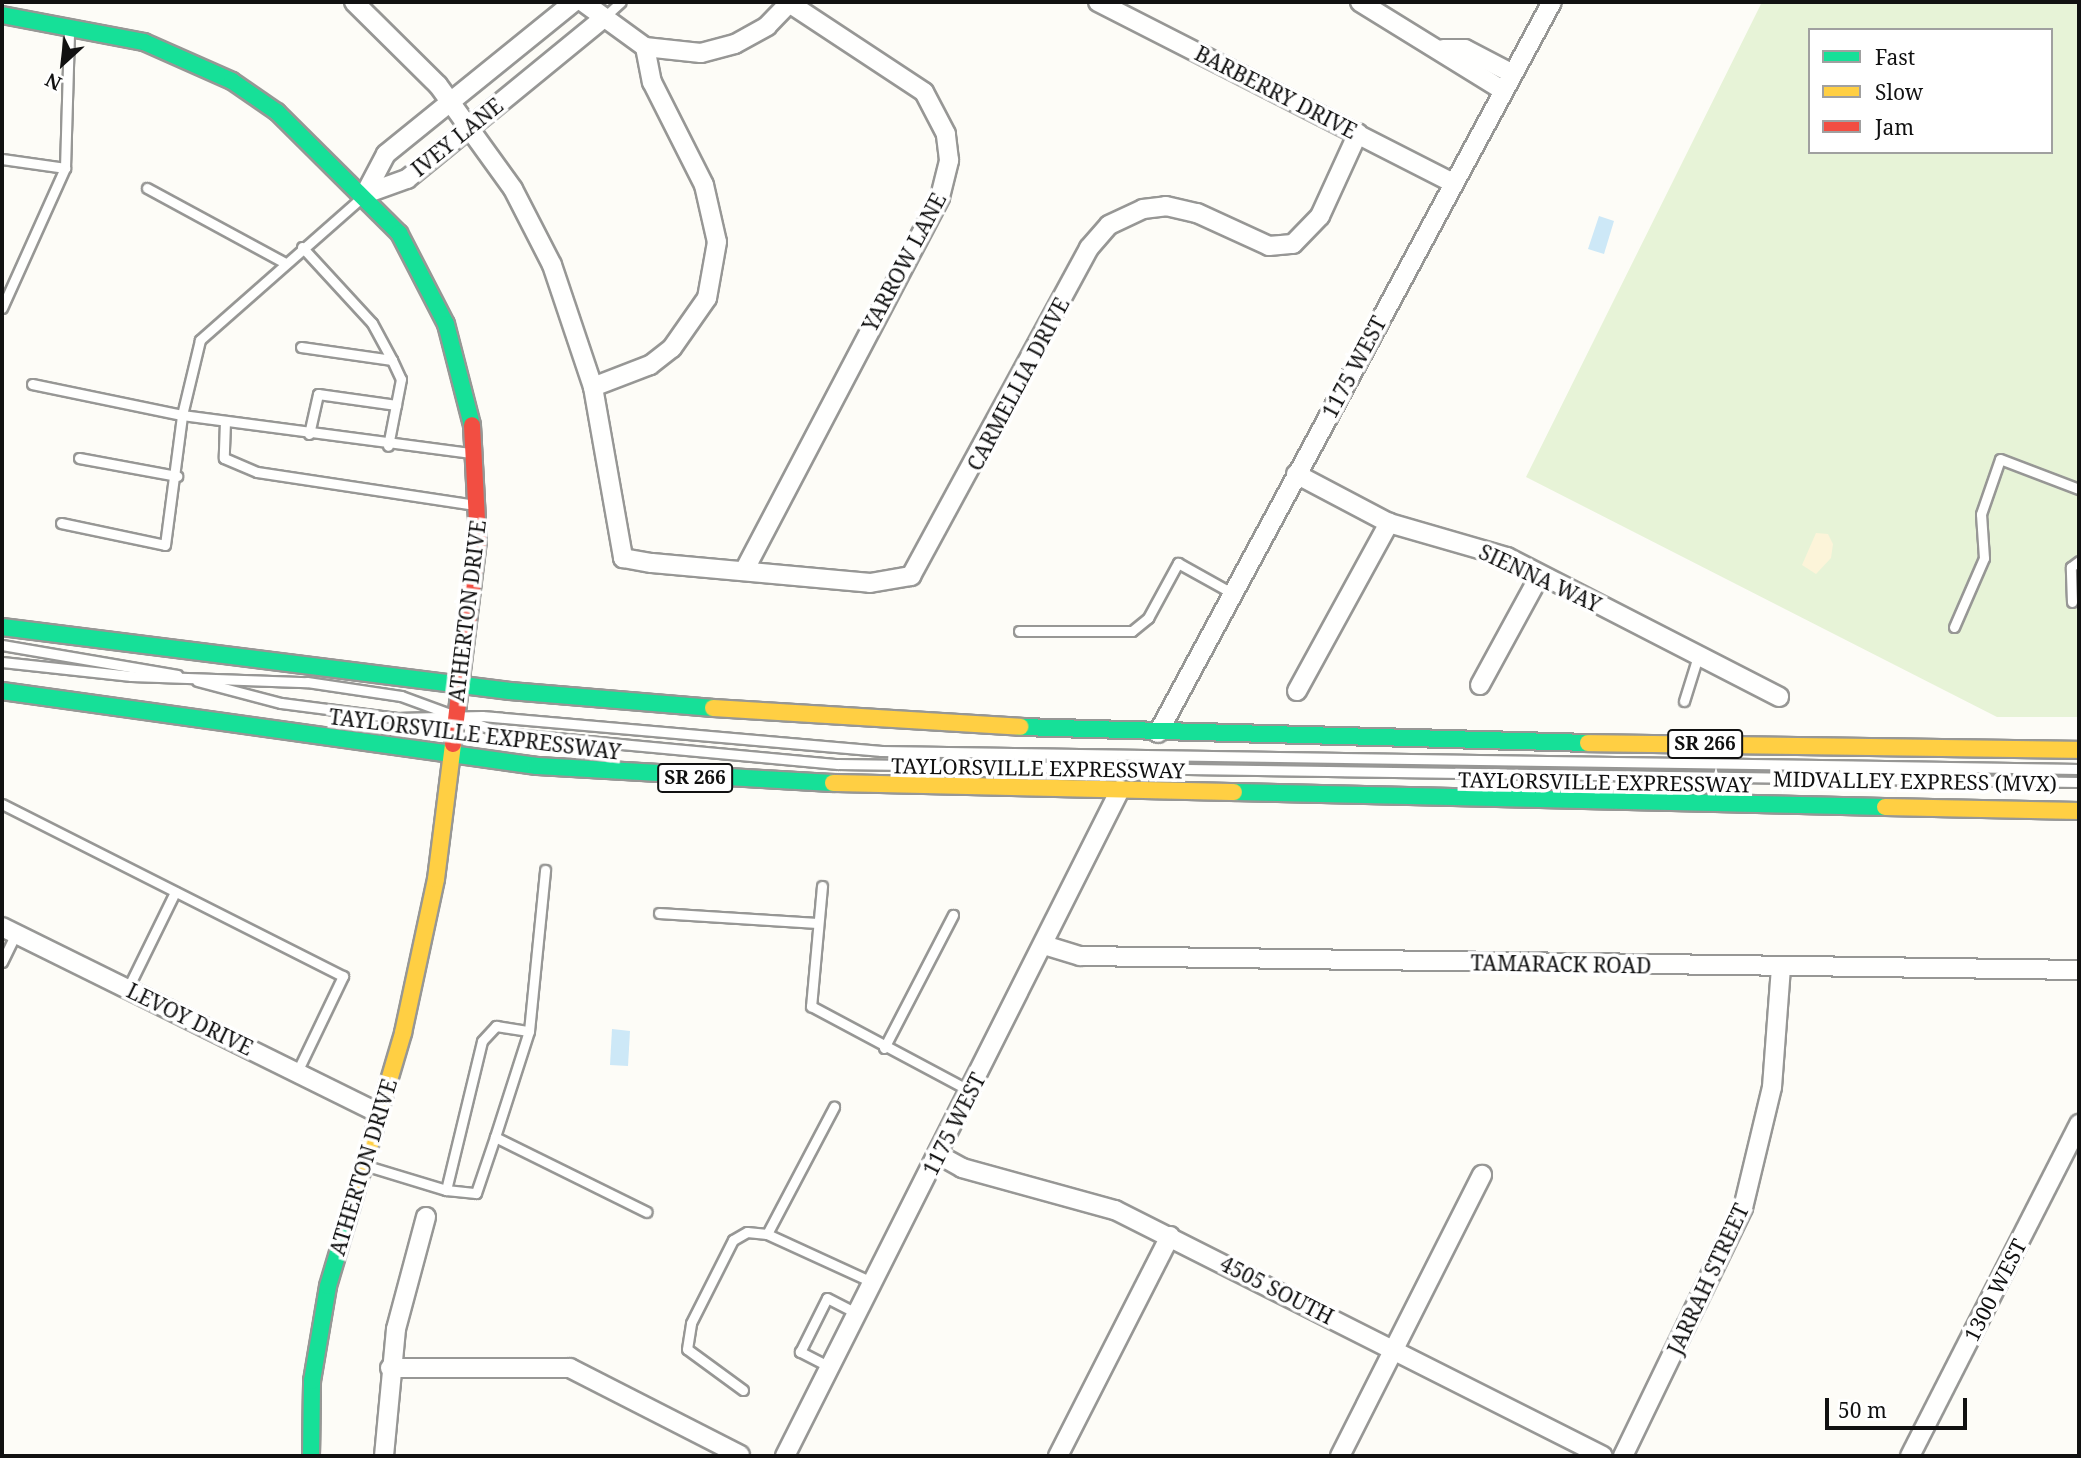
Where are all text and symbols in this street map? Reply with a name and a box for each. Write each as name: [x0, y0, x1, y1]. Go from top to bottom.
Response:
north arrow: [28, 28, 98, 98]
legend: [1808, 28, 2053, 154]
street label: BARBERRY DRIVE: [1191, 40, 1361, 144]
text: Fast: [1875, 43, 1915, 71]
text: N: [41, 67, 66, 97]
text: Slow: [1875, 78, 1923, 106]
street label: IVEY LANE: [406, 93, 508, 181]
text: Jam: [1875, 113, 1914, 141]
street label: YARROW LANE: [857, 188, 951, 336]
street label: CARMELLIA DRIVE: [962, 293, 1074, 475]
street label: 1175 WEST: [1317, 312, 1391, 422]
street label: ATHERTON DRIVE: [443, 519, 491, 703]
street label: SIENNA WAY: [1475, 539, 1605, 617]
street label: TAYLORSVILLE EXPRESSWAY: [328, 704, 622, 764]
road number: SR 266: [1666, 729, 1744, 760]
street label: TAYLORSVILLE EXPRESSWAY: [891, 753, 1185, 783]
road number: SR 266: [656, 762, 734, 793]
street label: MIDVALLEY EXPRESS (MVX): [1773, 766, 2057, 796]
street label: TAYLORSVILLE EXPRESSWAY: [1458, 767, 1752, 797]
street label: TAMARACK ROAD: [1470, 950, 1652, 978]
street label: LEVOY DRIVE: [123, 978, 257, 1060]
street label: 1175 WEST: [917, 1069, 991, 1179]
street label: ATHERTON DRIVE: [324, 1076, 402, 1258]
street label: JARRAH STREET: [1662, 1200, 1754, 1358]
street label: 1300 WEST: [1958, 1235, 2032, 1345]
street label: 4505 SOUTH: [1216, 1251, 1338, 1329]
scale bar: [1829, 1384, 1971, 1428]
text: 50 m: [1838, 1396, 1887, 1424]

